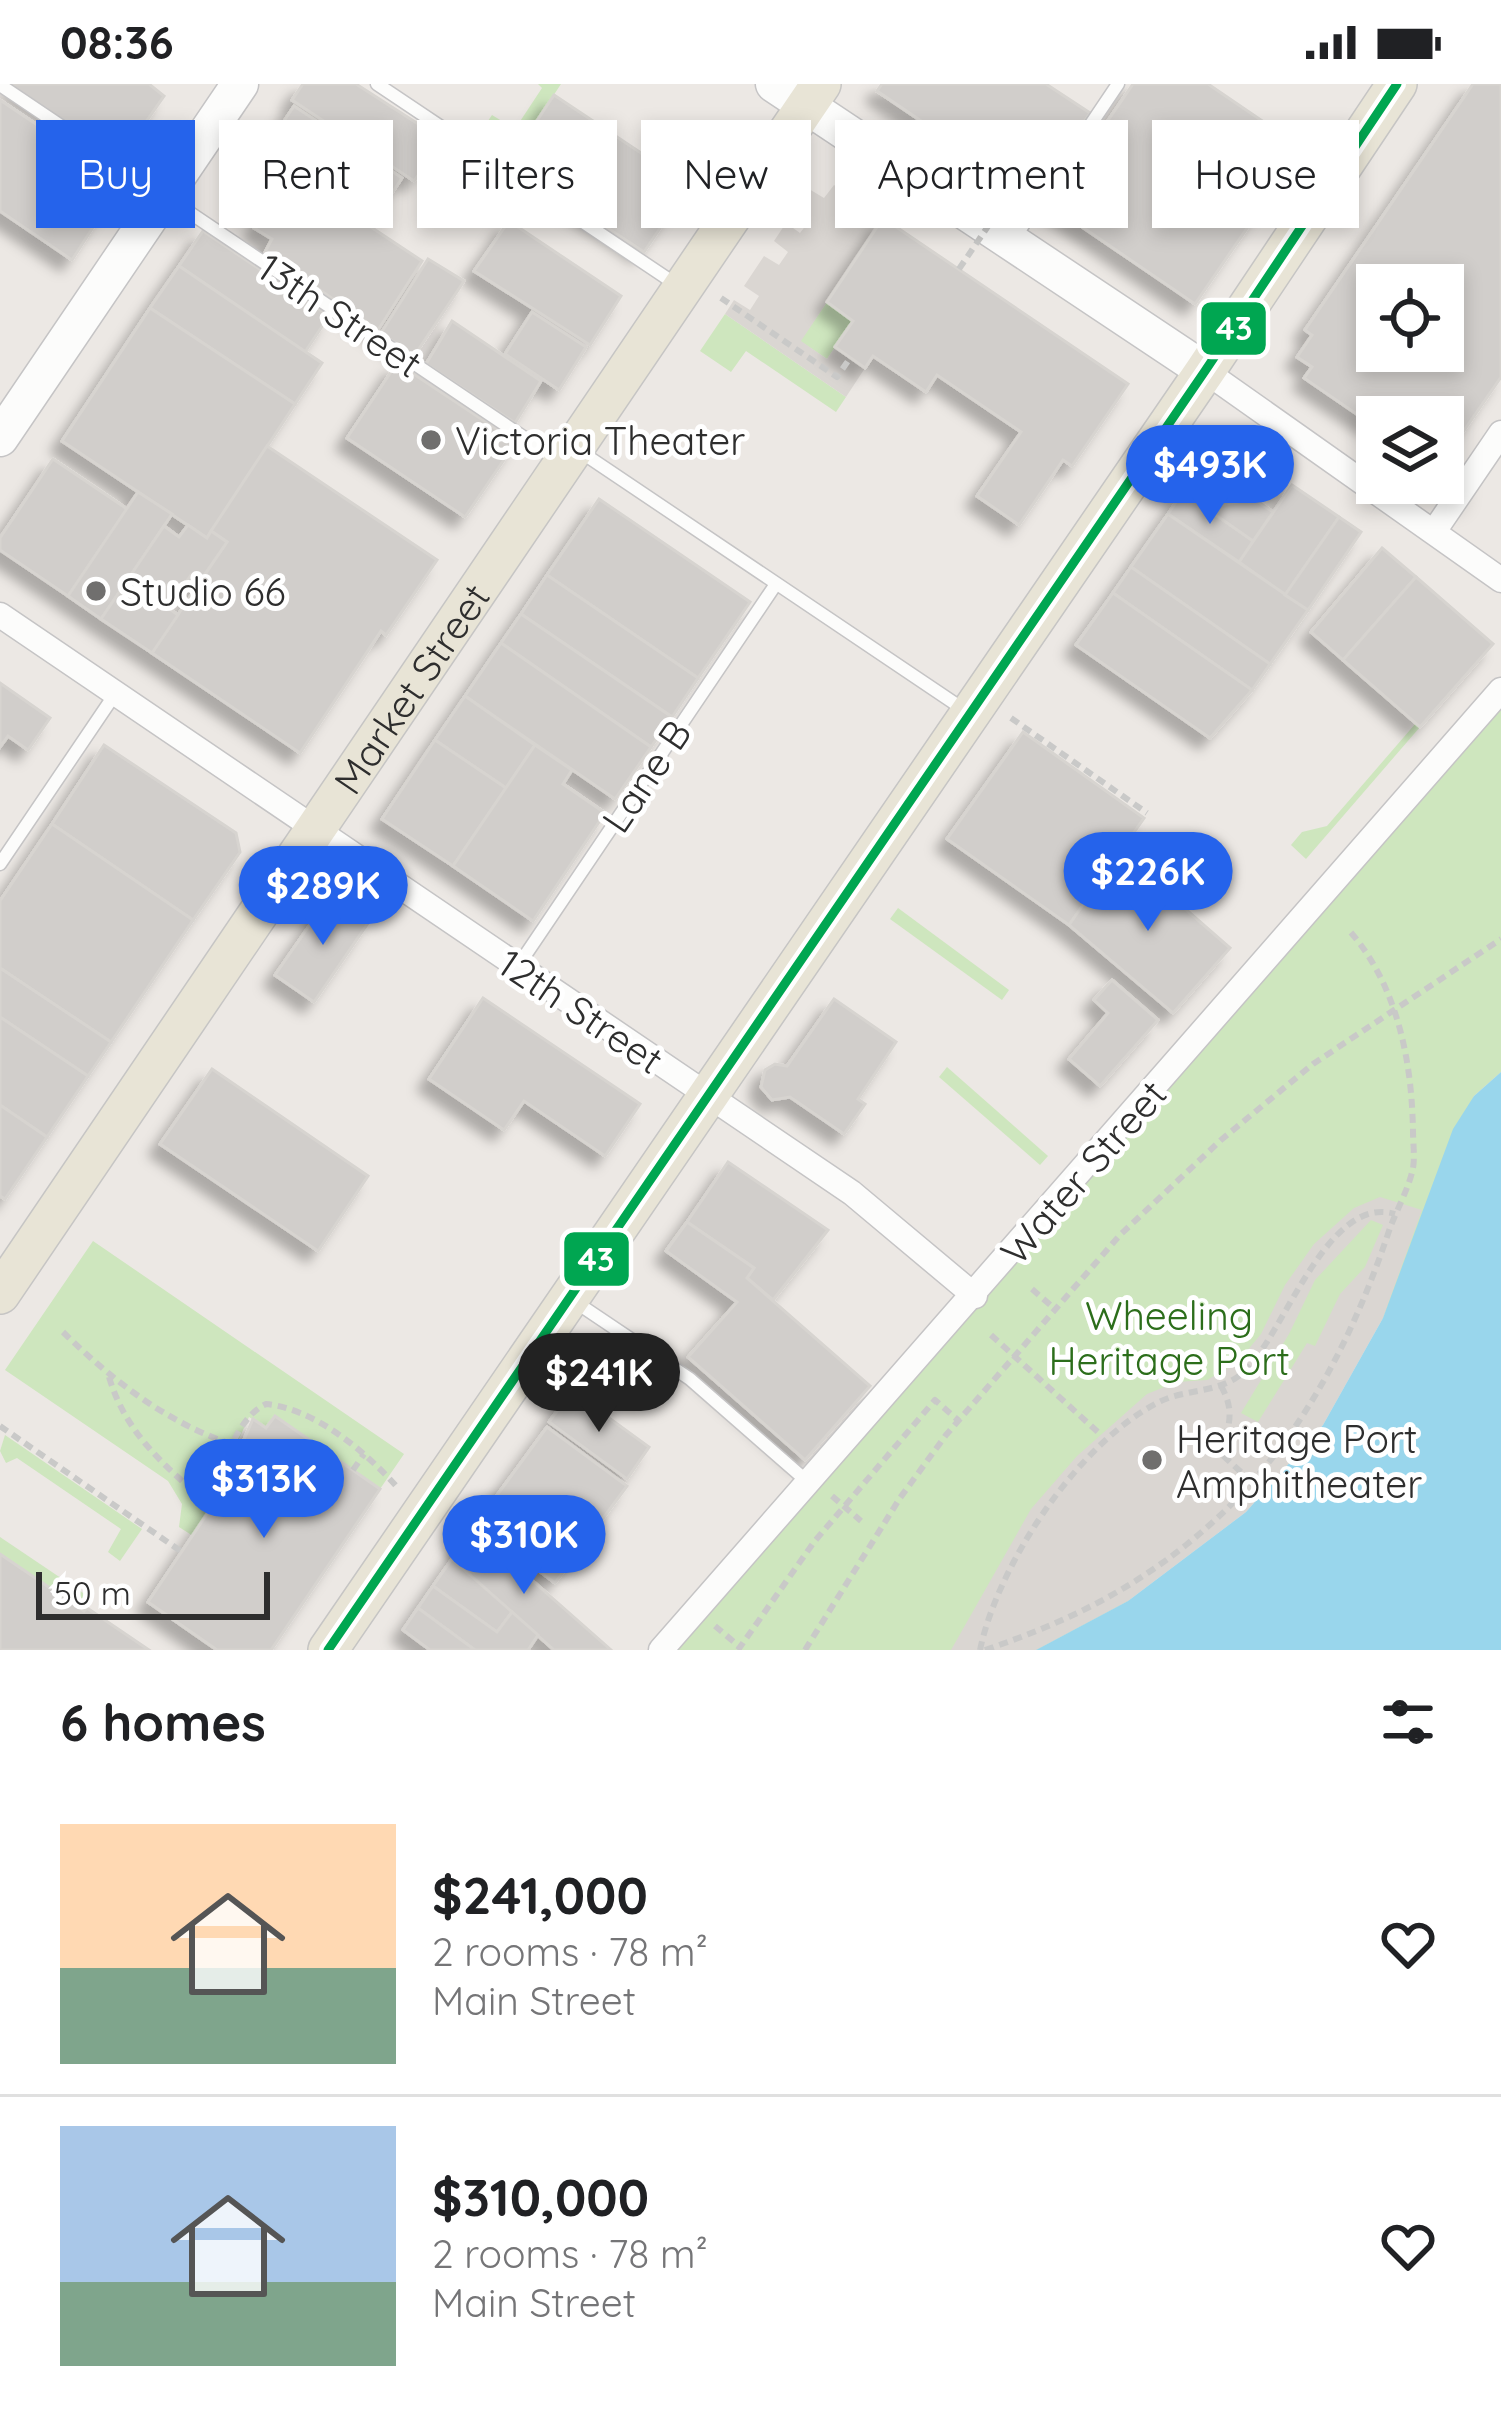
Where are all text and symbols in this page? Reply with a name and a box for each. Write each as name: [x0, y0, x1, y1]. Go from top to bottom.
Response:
text: 08:36: [60, 14, 174, 70]
chip: Buy: [36, 120, 195, 228]
chip: Rent: [219, 120, 393, 228]
chip: Filters: [417, 120, 617, 228]
chip: New: [641, 120, 811, 228]
chip: Apartment: [835, 120, 1128, 228]
chip: House: [1152, 120, 1359, 228]
street label: 13th Street: [249, 242, 431, 388]
map controls: [1356, 264, 1464, 504]
button: locate: [1356, 264, 1464, 372]
line badge: 43: [1199, 300, 1268, 357]
text: 43: [1215, 307, 1253, 348]
button: layers: [1356, 396, 1464, 504]
place label: Victoria Theater: [455, 416, 745, 465]
pin: $493K: [1126, 425, 1294, 527]
marker: Victoria Theater: [418, 427, 444, 453]
text: $493K: [1153, 439, 1267, 488]
place label: Studio 66: [120, 567, 285, 616]
street label: Market Street: [322, 574, 500, 803]
marker: Studio 66: [83, 578, 109, 604]
street label: Lane B: [591, 710, 701, 842]
pin: $226K: [1064, 832, 1232, 934]
pin: $289K: [239, 846, 407, 948]
text: $226K: [1091, 846, 1205, 895]
text: $289K: [266, 860, 380, 909]
street label: 12th Street: [489, 938, 673, 1084]
street label: Water Street: [990, 1070, 1176, 1274]
line badge: 43: [562, 1230, 631, 1288]
text: 43: [577, 1238, 615, 1279]
park label: Wheeling Heritage Port: [1048, 1291, 1290, 1385]
pin: $241K: [515, 1333, 683, 1435]
text: $241K: [545, 1347, 653, 1396]
place label: Heritage Port Amphitheater: [1176, 1414, 1422, 1508]
pin: $313K: [180, 1439, 348, 1541]
marker: Heritage Port Amphitheater: [1139, 1447, 1165, 1473]
text: $313K: [211, 1453, 317, 1502]
pin: $310K: [440, 1495, 608, 1597]
text: $310K: [470, 1509, 578, 1558]
scale bar: [36, 1566, 270, 1619]
text: 50 m: [54, 1572, 131, 1613]
icon: filters: [1375, 1689, 1441, 1755]
text: 6 homes: [60, 1690, 266, 1754]
text: $241,000: [432, 1863, 648, 1927]
icon: home: [156, 1872, 300, 2016]
icon: heart: [1375, 1911, 1441, 1977]
text: 2 rooms · 78 m²: [432, 1927, 708, 1976]
text: Main Street: [432, 1976, 636, 2025]
text: $310,000: [432, 2165, 649, 2229]
icon: home: [156, 2174, 300, 2318]
icon: heart: [1375, 2213, 1441, 2279]
text: 2 rooms · 78 m²: [432, 2229, 708, 2278]
text: Main Street: [432, 2278, 636, 2327]

